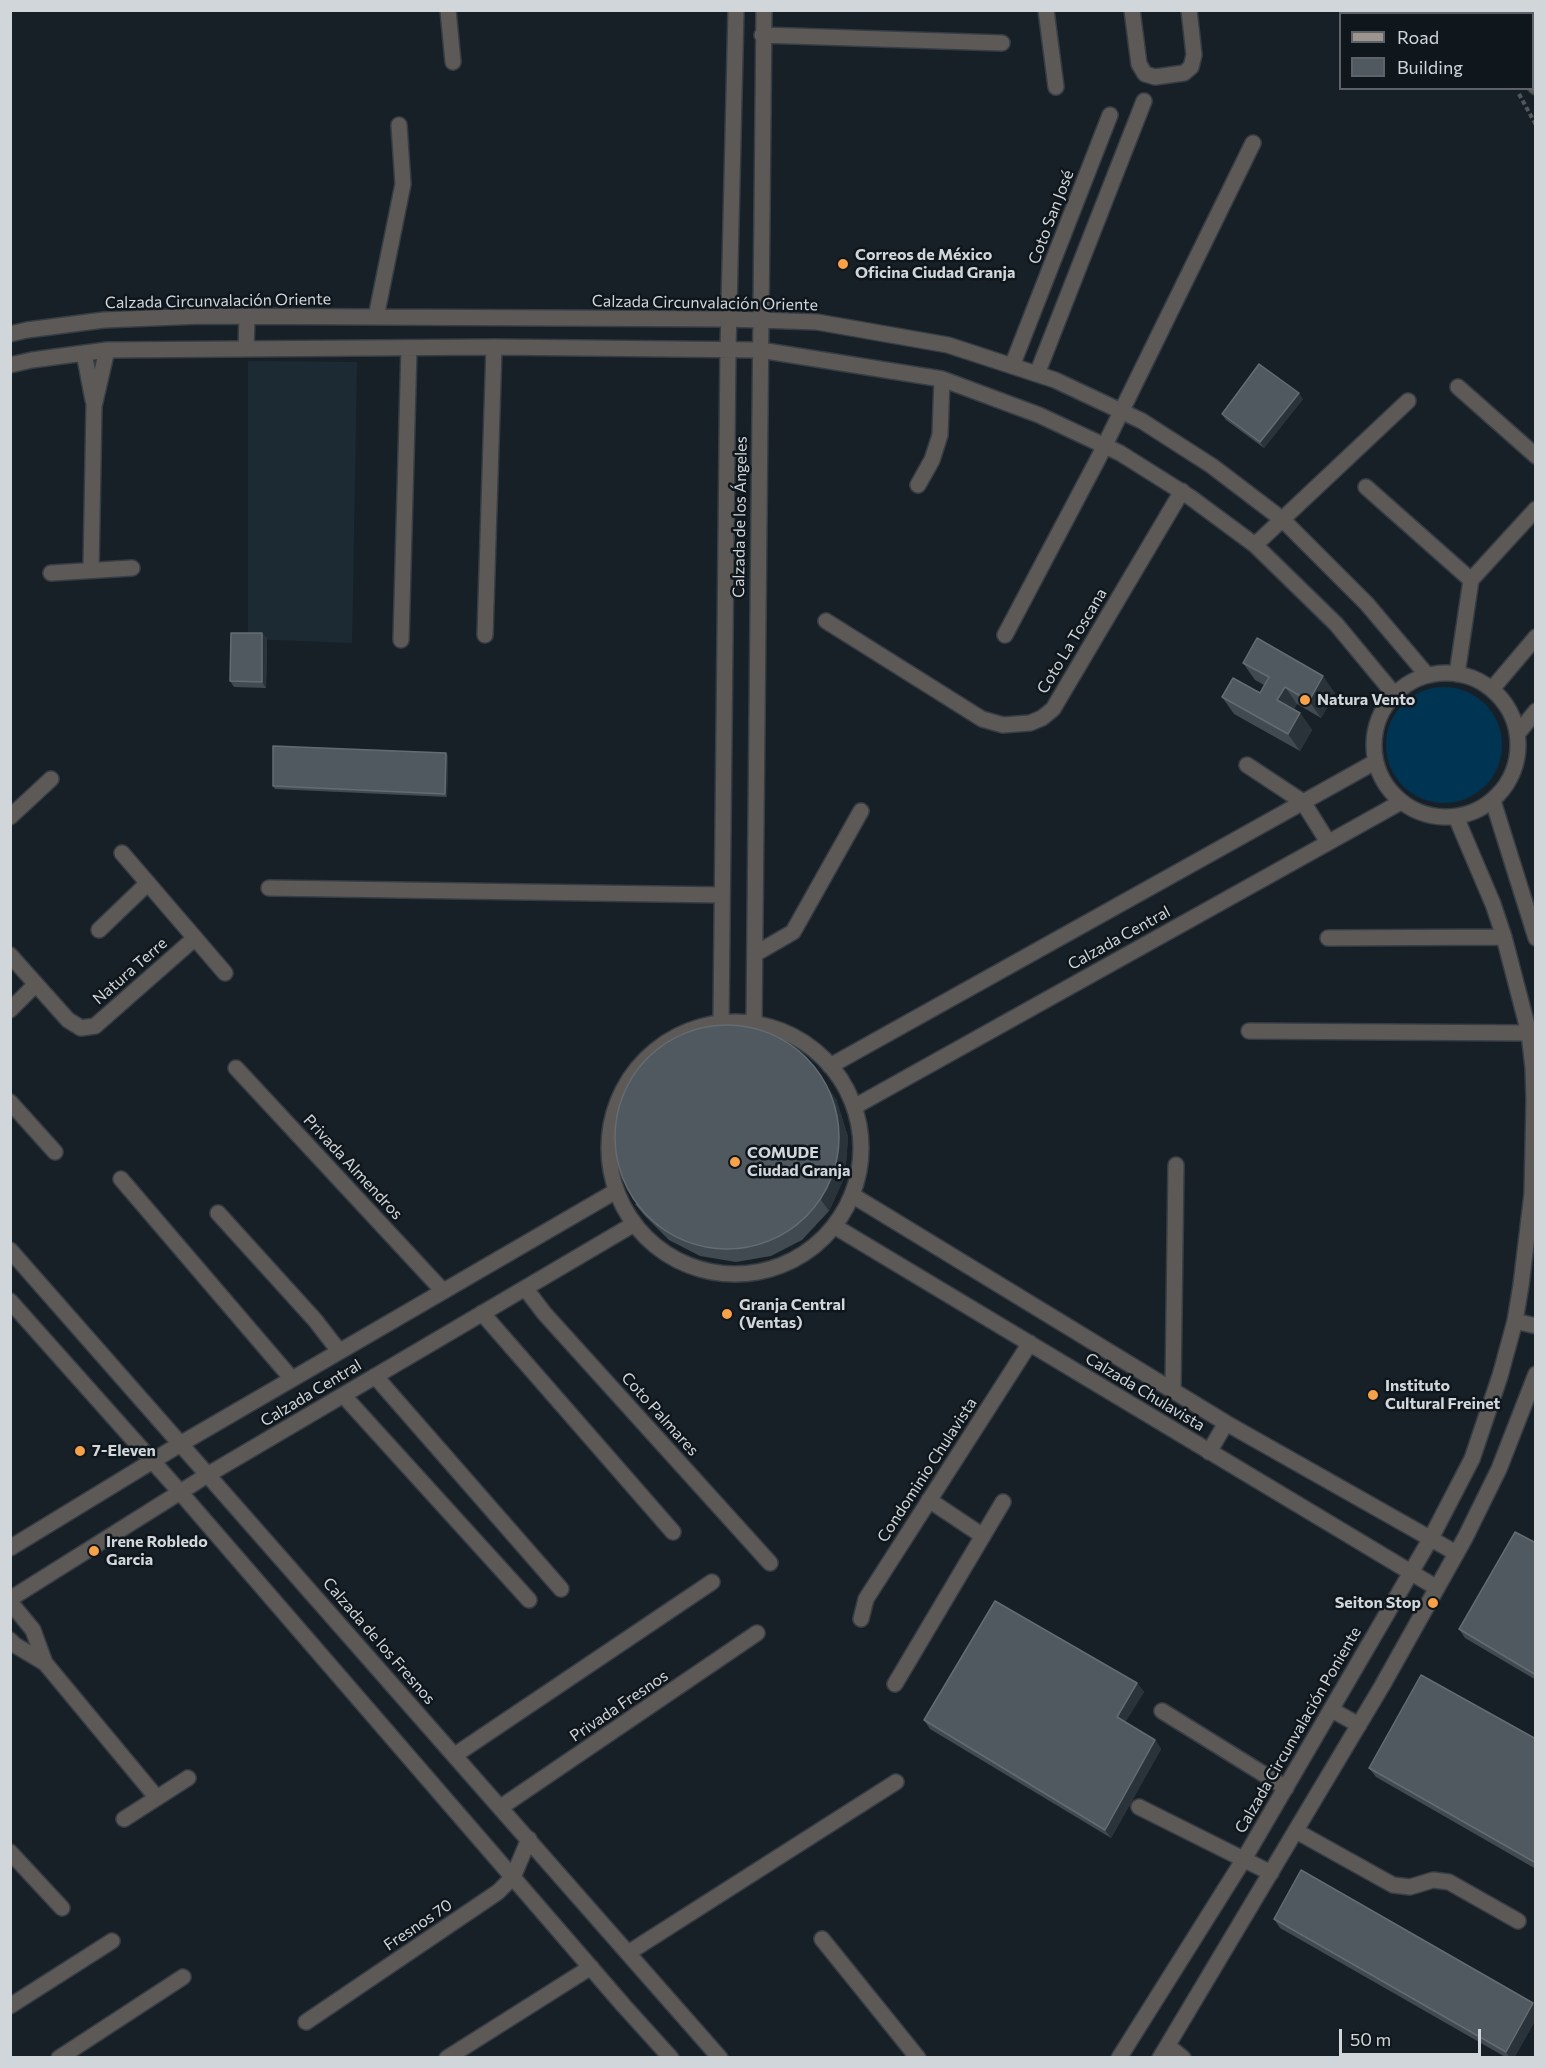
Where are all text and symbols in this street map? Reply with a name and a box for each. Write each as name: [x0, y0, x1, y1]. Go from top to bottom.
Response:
legend: [1339, 12, 1534, 90]
text: Road: [1397, 26, 1439, 48]
text: Building: [1397, 56, 1463, 78]
street label: Coto San José: [1024, 167, 1078, 267]
place label: Correos de México Oficina Ciudad Granja: [855, 245, 1015, 283]
marker: Correos de México Oficina Ciudad Granja: [836, 257, 850, 271]
street label: Calzada Circunvalación Oriente: [105, 289, 331, 313]
street label: Calzada Circunvalación Oriente: [592, 291, 818, 315]
street label: Calzada de los Ángeles: [729, 436, 751, 598]
street label: Coto La Toscana: [1033, 585, 1111, 697]
place label: Natura Vento: [1317, 690, 1415, 710]
marker: Natura Vento: [1298, 693, 1312, 707]
street label: Calzada Central: [1064, 902, 1174, 974]
street label: Natura Terre: [89, 934, 171, 1008]
street label: Privada Almendros: [299, 1111, 407, 1223]
place label: COMUDE Ciudad Granja: [747, 1143, 850, 1181]
marker: COMUDE Ciudad Granja: [728, 1155, 742, 1169]
place label: Granja Central (Ventas): [739, 1295, 845, 1333]
marker: Granja Central (Ventas): [720, 1307, 734, 1321]
street label: Calzada Chulavista: [1082, 1349, 1208, 1435]
street label: Calzada Central: [257, 1355, 365, 1431]
street label: Coto Palmares: [617, 1368, 703, 1460]
place label: Instituto Cultural Freinet: [1385, 1376, 1500, 1414]
marker: Instituto Cultural Freinet: [1366, 1388, 1380, 1402]
street label: Condominio Chulavista: [873, 1394, 981, 1546]
place label: 7-Eleven: [92, 1441, 156, 1461]
marker: 7-Eleven: [73, 1444, 87, 1458]
place label: Irene Robledo Garcia: [106, 1532, 208, 1570]
marker: Irene Robledo Garcia: [87, 1544, 101, 1558]
street label: Calzada de los Fresnos: [319, 1574, 439, 1708]
place label: Seiton Stop: [1335, 1593, 1421, 1613]
marker: Seiton Stop: [1426, 1596, 1440, 1610]
street label: Calzada Circunvalación Poniente: [1231, 1623, 1365, 1837]
street label: Privada Fresnos: [566, 1666, 672, 1746]
street label: Fresnos 70: [380, 1895, 456, 1955]
scale bar: [1342, 2017, 1484, 2055]
text: 50 m: [1350, 2028, 1391, 2050]

